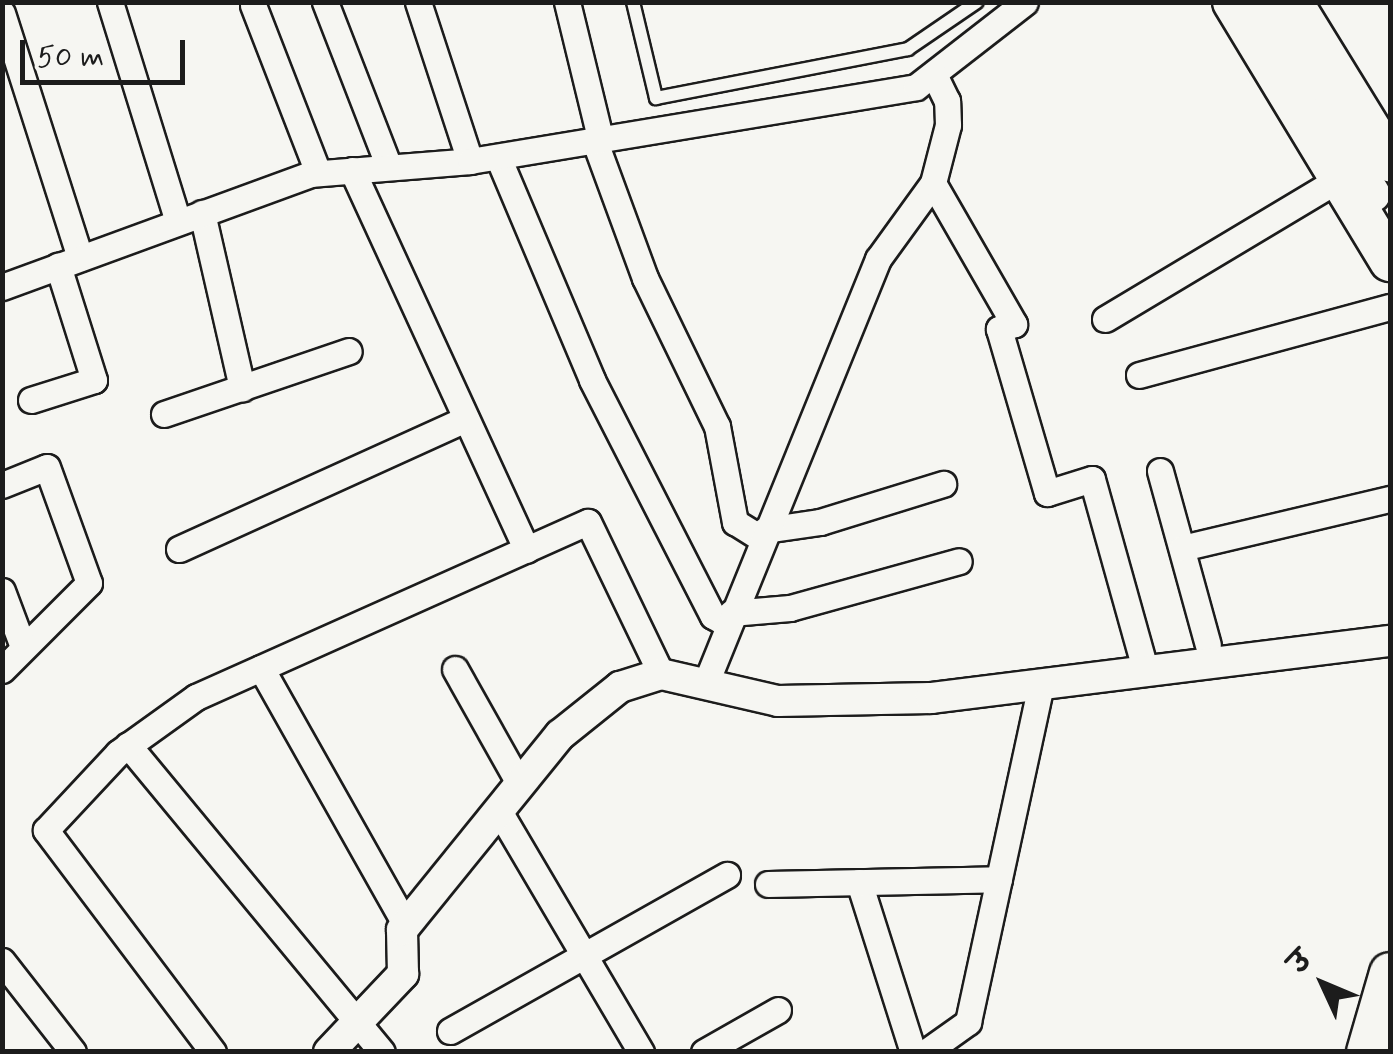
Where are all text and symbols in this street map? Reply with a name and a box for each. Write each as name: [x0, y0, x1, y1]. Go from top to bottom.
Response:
scale bar: [25, 20, 190, 82]
text: 50 m: [37, 38, 104, 77]
north arrow: [1273, 934, 1373, 1034]
text: उ: [1281, 943, 1321, 982]

